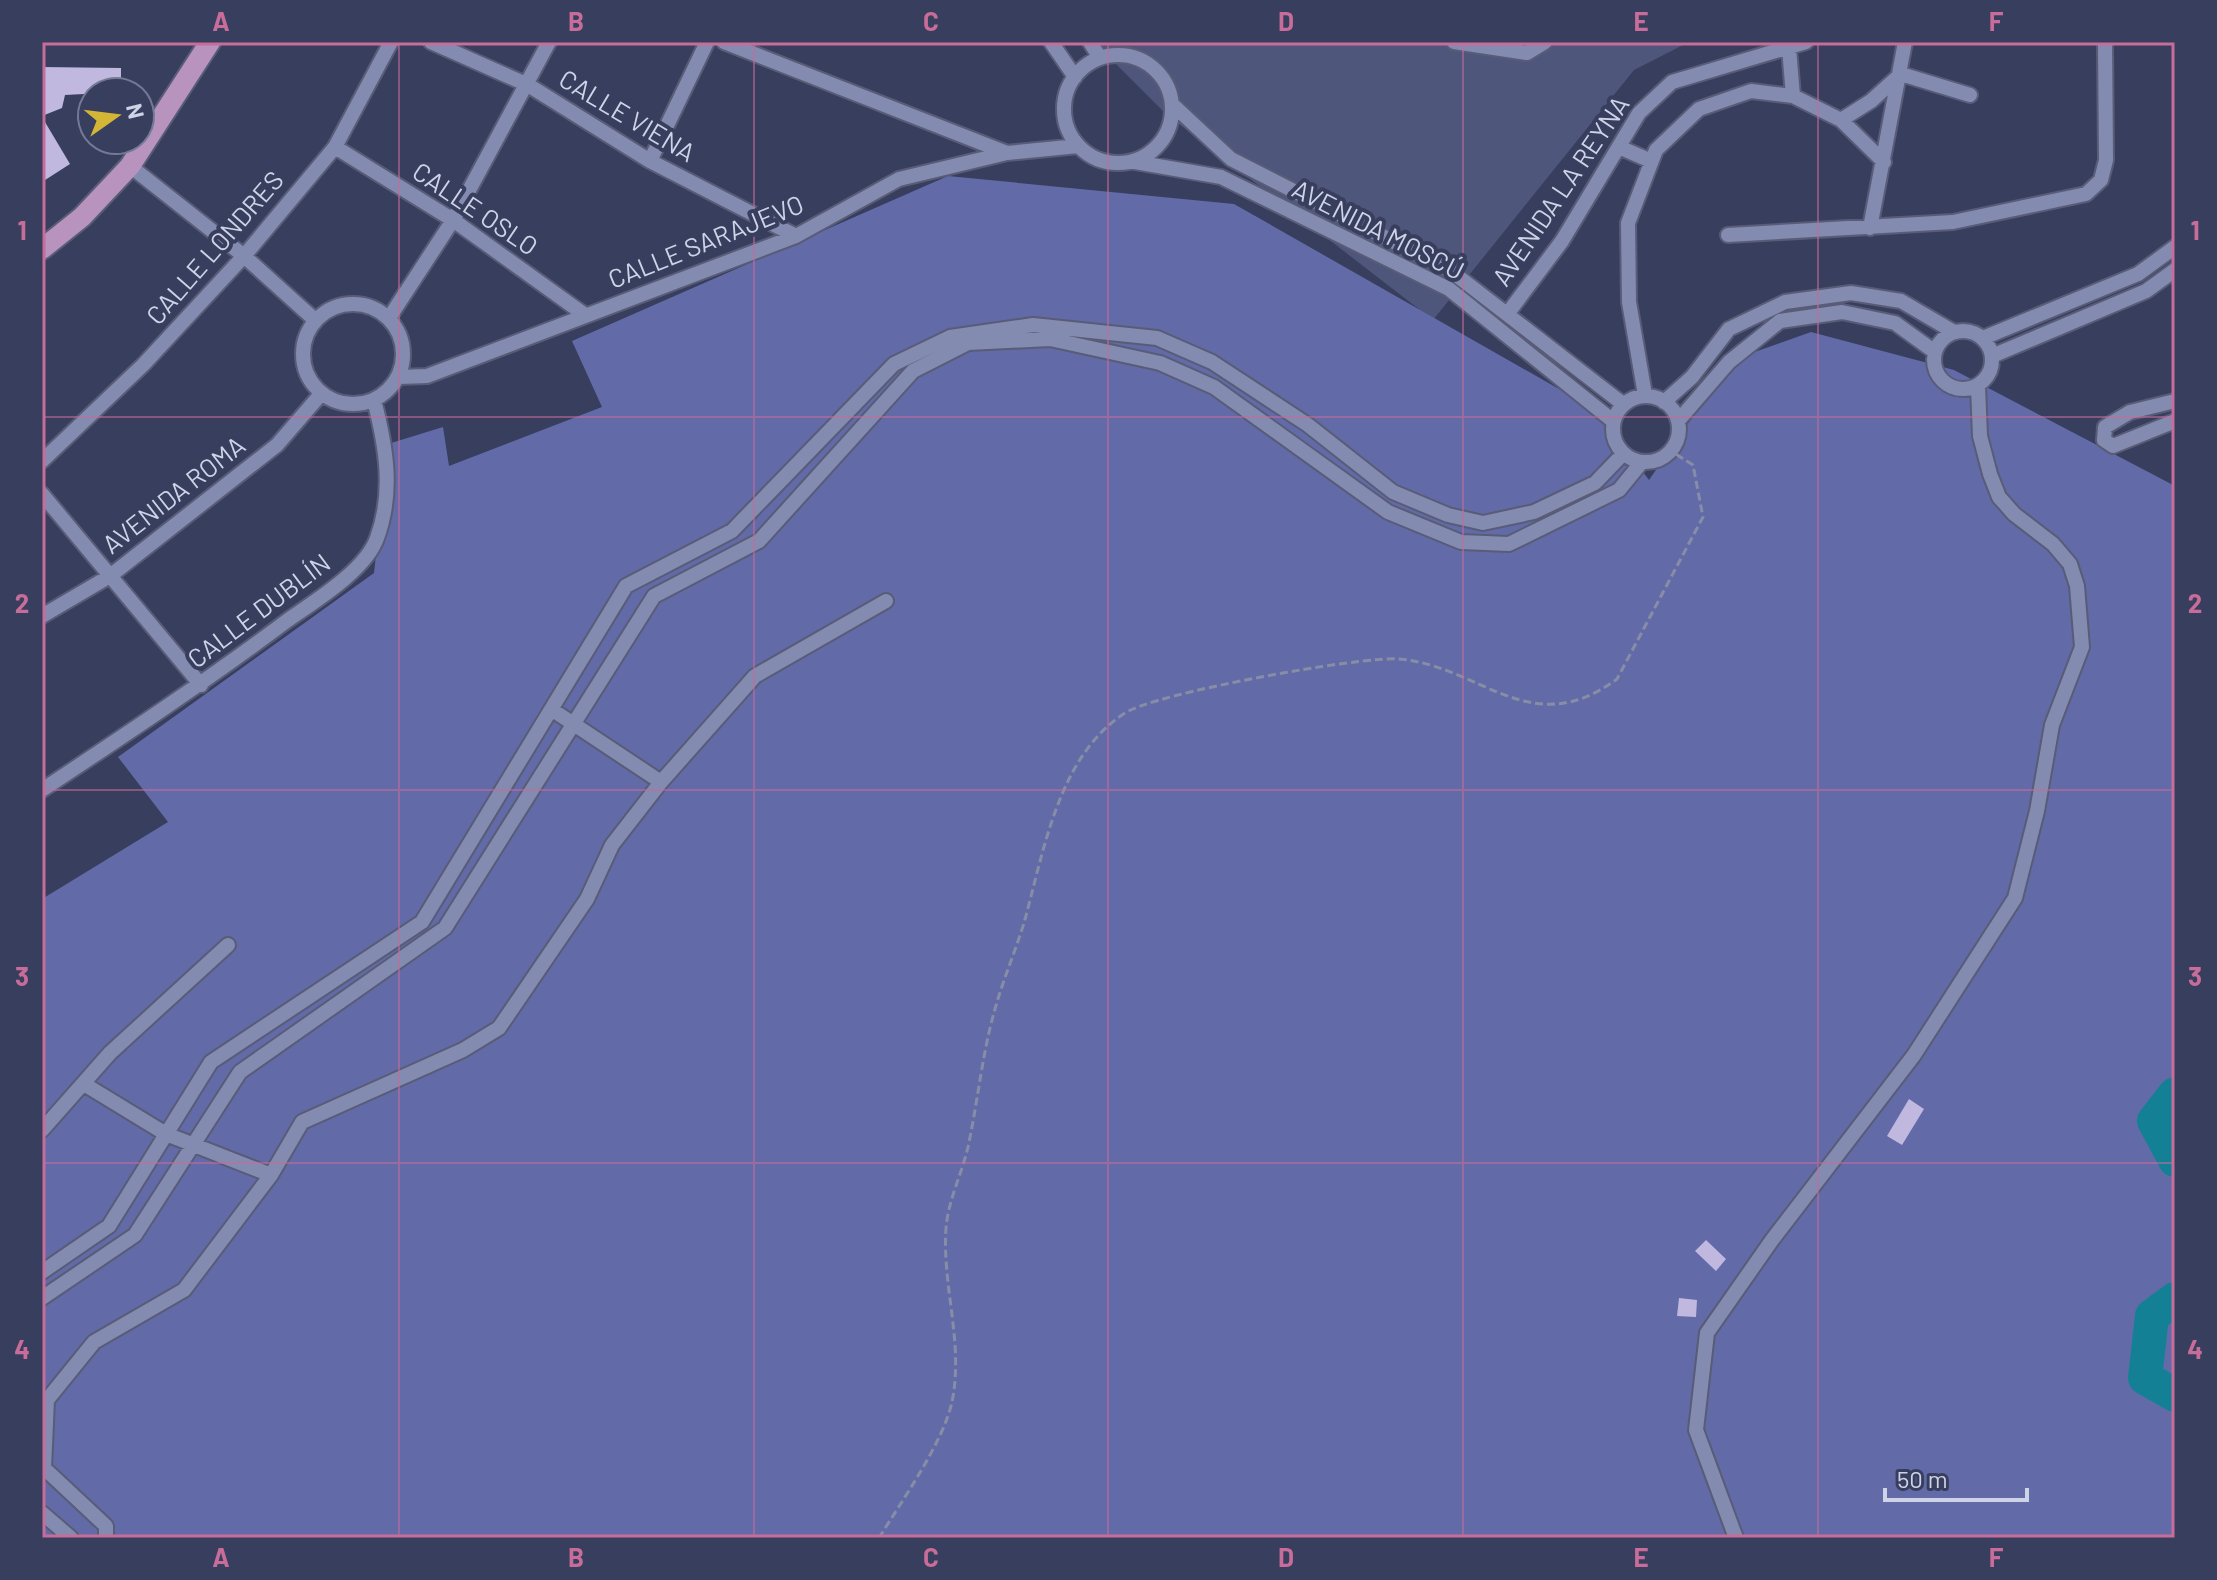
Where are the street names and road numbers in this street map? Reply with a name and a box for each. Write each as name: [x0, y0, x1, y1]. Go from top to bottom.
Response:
street label: CALLE VIENA: [554, 62, 701, 167]
street label: AVENIDA LA REYNA: [1485, 89, 1635, 291]
street label: CALLE OSLO: [407, 155, 544, 261]
street label: CALLE LONDRES: [139, 164, 289, 330]
street label: AVENIDA MOSCÚ: [1288, 172, 1470, 285]
street label: CALLE SARAJEVO: [603, 187, 808, 294]
street label: AVENIDA ROMA: [96, 429, 251, 559]
street label: CALLE DUBLÍN: [181, 546, 335, 673]

